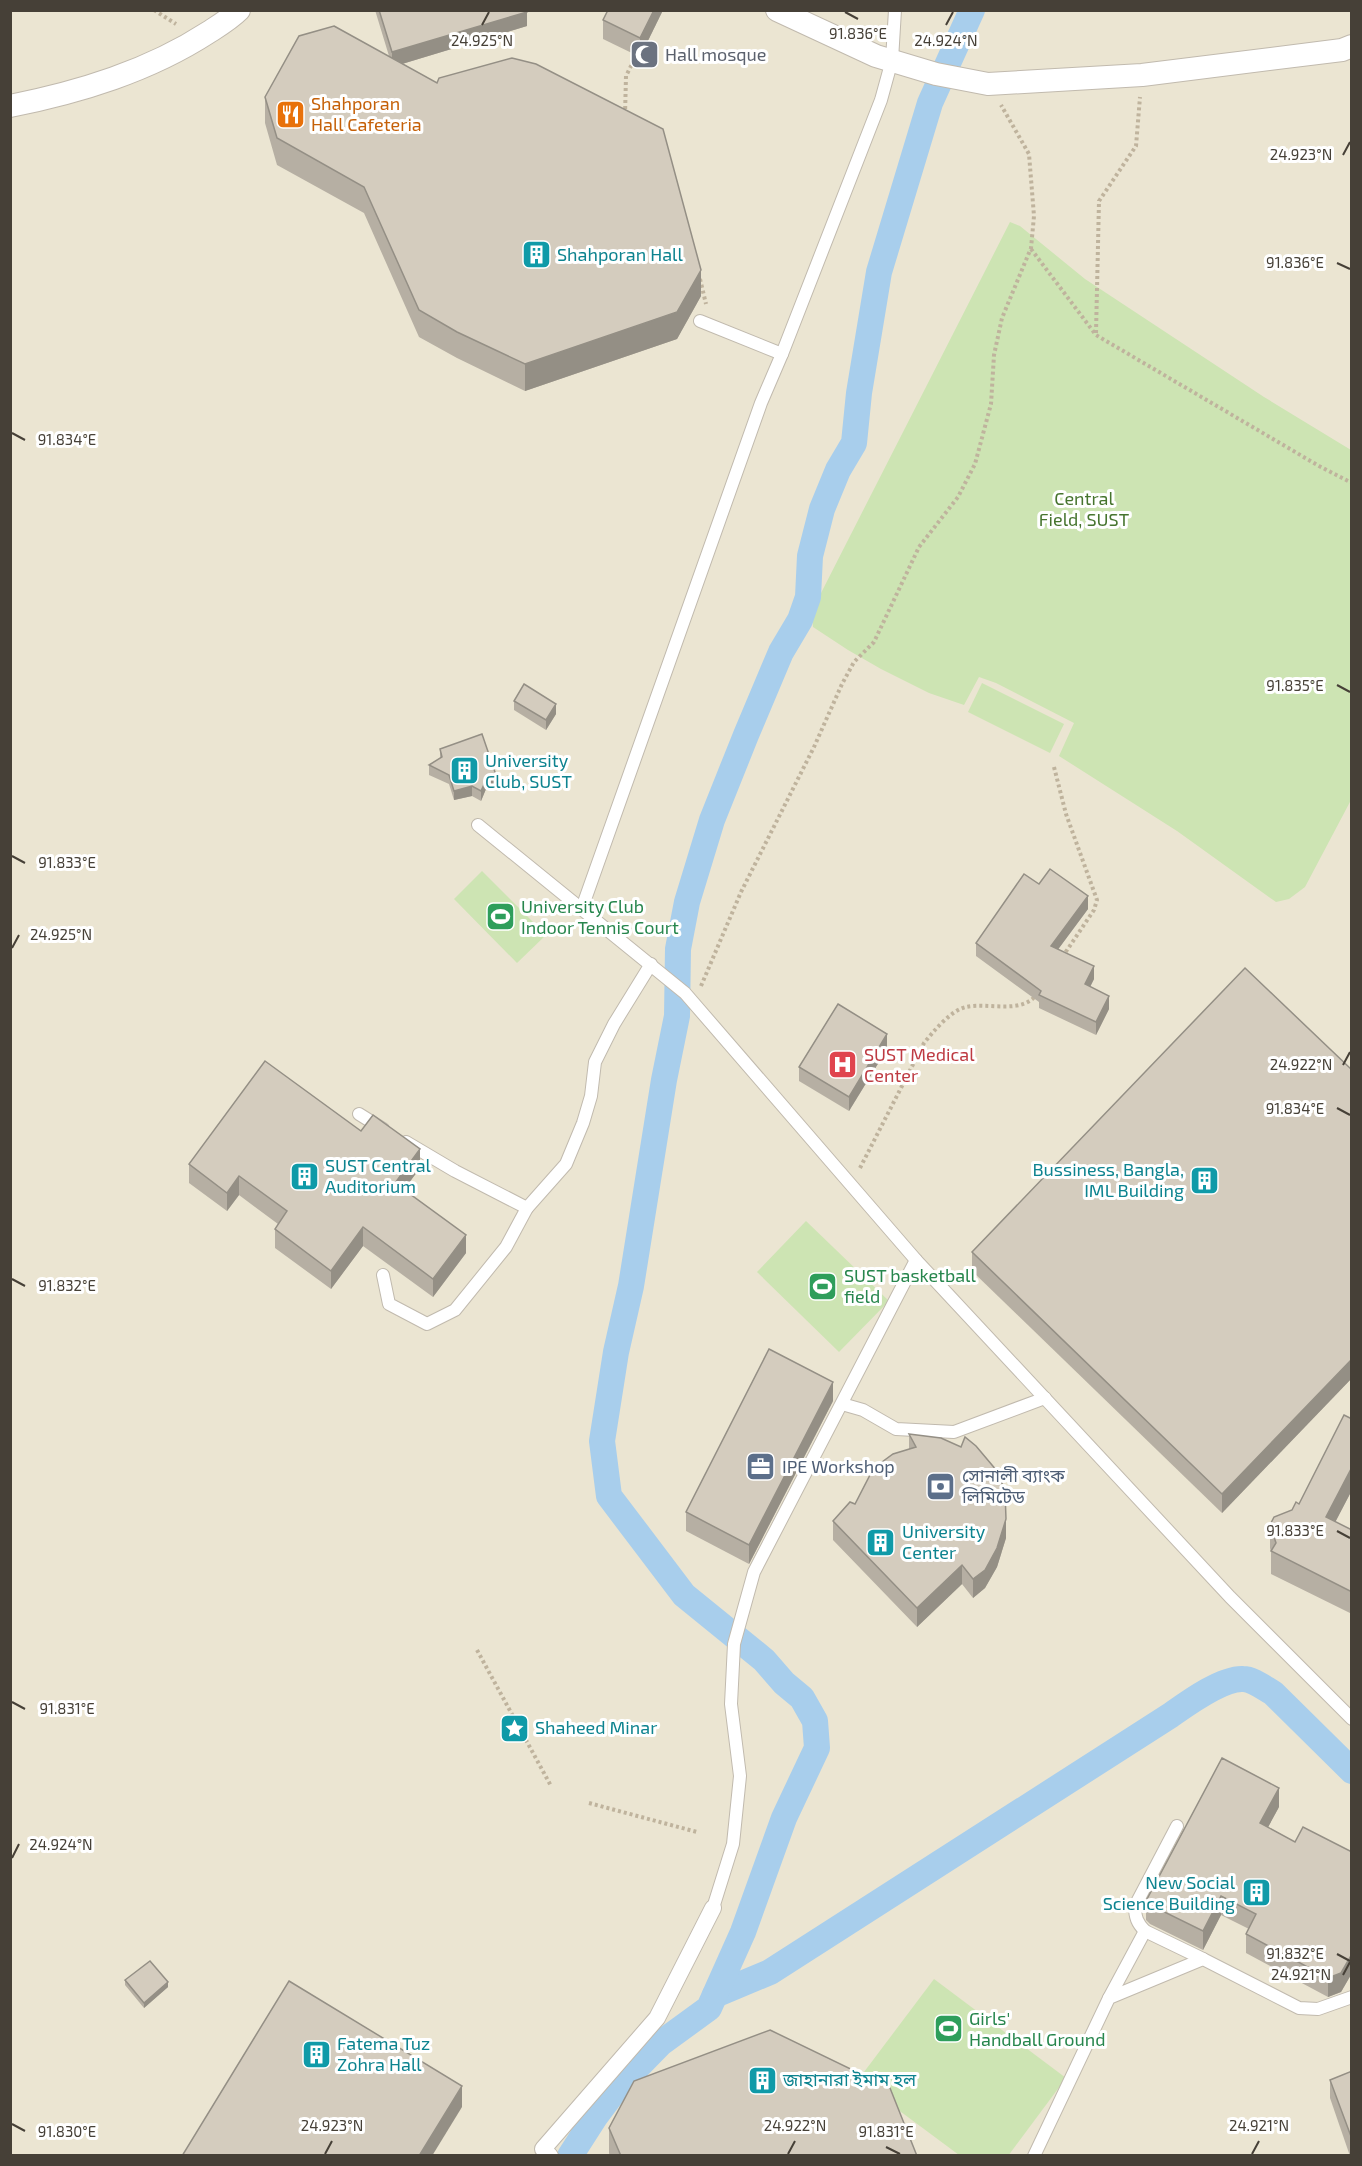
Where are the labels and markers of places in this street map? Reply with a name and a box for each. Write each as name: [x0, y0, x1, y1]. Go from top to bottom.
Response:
mosque icon: Hall mosque: [628, 39, 660, 71]
place label: Hall mosque: [665, 43, 766, 65]
place label: Shahporan Hall Cafeteria: [311, 92, 422, 135]
restaurant icon: Shahporan Hall Cafeteria: [274, 98, 306, 130]
building icon: Shahporan Hall: [520, 239, 552, 271]
place label: Shahporan Hall: [557, 243, 683, 265]
place label: University Club, SUST: [485, 749, 572, 792]
building icon: University Club, SUST: [448, 755, 480, 787]
place label: University Club Indoor Tennis Court: [521, 895, 679, 938]
sports icon: University Club Indoor Tennis Court: [484, 901, 516, 933]
place label: SUST Medical Center: [864, 1043, 975, 1086]
hospital icon: SUST Medical Center: [827, 1049, 859, 1081]
place label: SUST Central Auditorium: [325, 1154, 432, 1197]
place label: Bussiness, Bangla, IML Building: [1032, 1158, 1184, 1201]
building icon: SUST Central Auditorium: [288, 1160, 320, 1192]
building icon: Bussiness, Bangla, IML Building: [1189, 1164, 1221, 1196]
place label: SUST basketball field: [844, 1264, 976, 1307]
sports icon: SUST basketball field: [807, 1270, 839, 1302]
office icon: IPE Workshop: [745, 1451, 777, 1483]
place label: IPE Workshop: [782, 1455, 895, 1477]
place label: সোনালী ব্যাংক লিমিটেড: [961, 1464, 1065, 1507]
bank icon: সোনালী ব্যাংক লিমিটেড: [925, 1470, 957, 1502]
place label: University Center: [902, 1520, 986, 1563]
building icon: University Center: [865, 1526, 897, 1558]
place icon: Shaheed Minar: [498, 1712, 530, 1744]
place label: Shaheed Minar: [535, 1716, 657, 1738]
place label: New Social Science Building: [1103, 1871, 1236, 1914]
building icon: New Social Science Building: [1240, 1877, 1272, 1909]
place label: Girls' Handball Ground: [969, 2007, 1106, 2050]
sports icon: Girls' Handball Ground: [932, 2013, 964, 2045]
place label: Fatema Tuz Zohra Hall: [337, 2032, 430, 2075]
building icon: Fatema Tuz Zohra Hall: [300, 2038, 332, 2070]
building icon: জাহানারা ইমাম হল: [746, 2064, 778, 2096]
place label: জাহানারা ইমাম হল: [782, 2068, 917, 2090]

